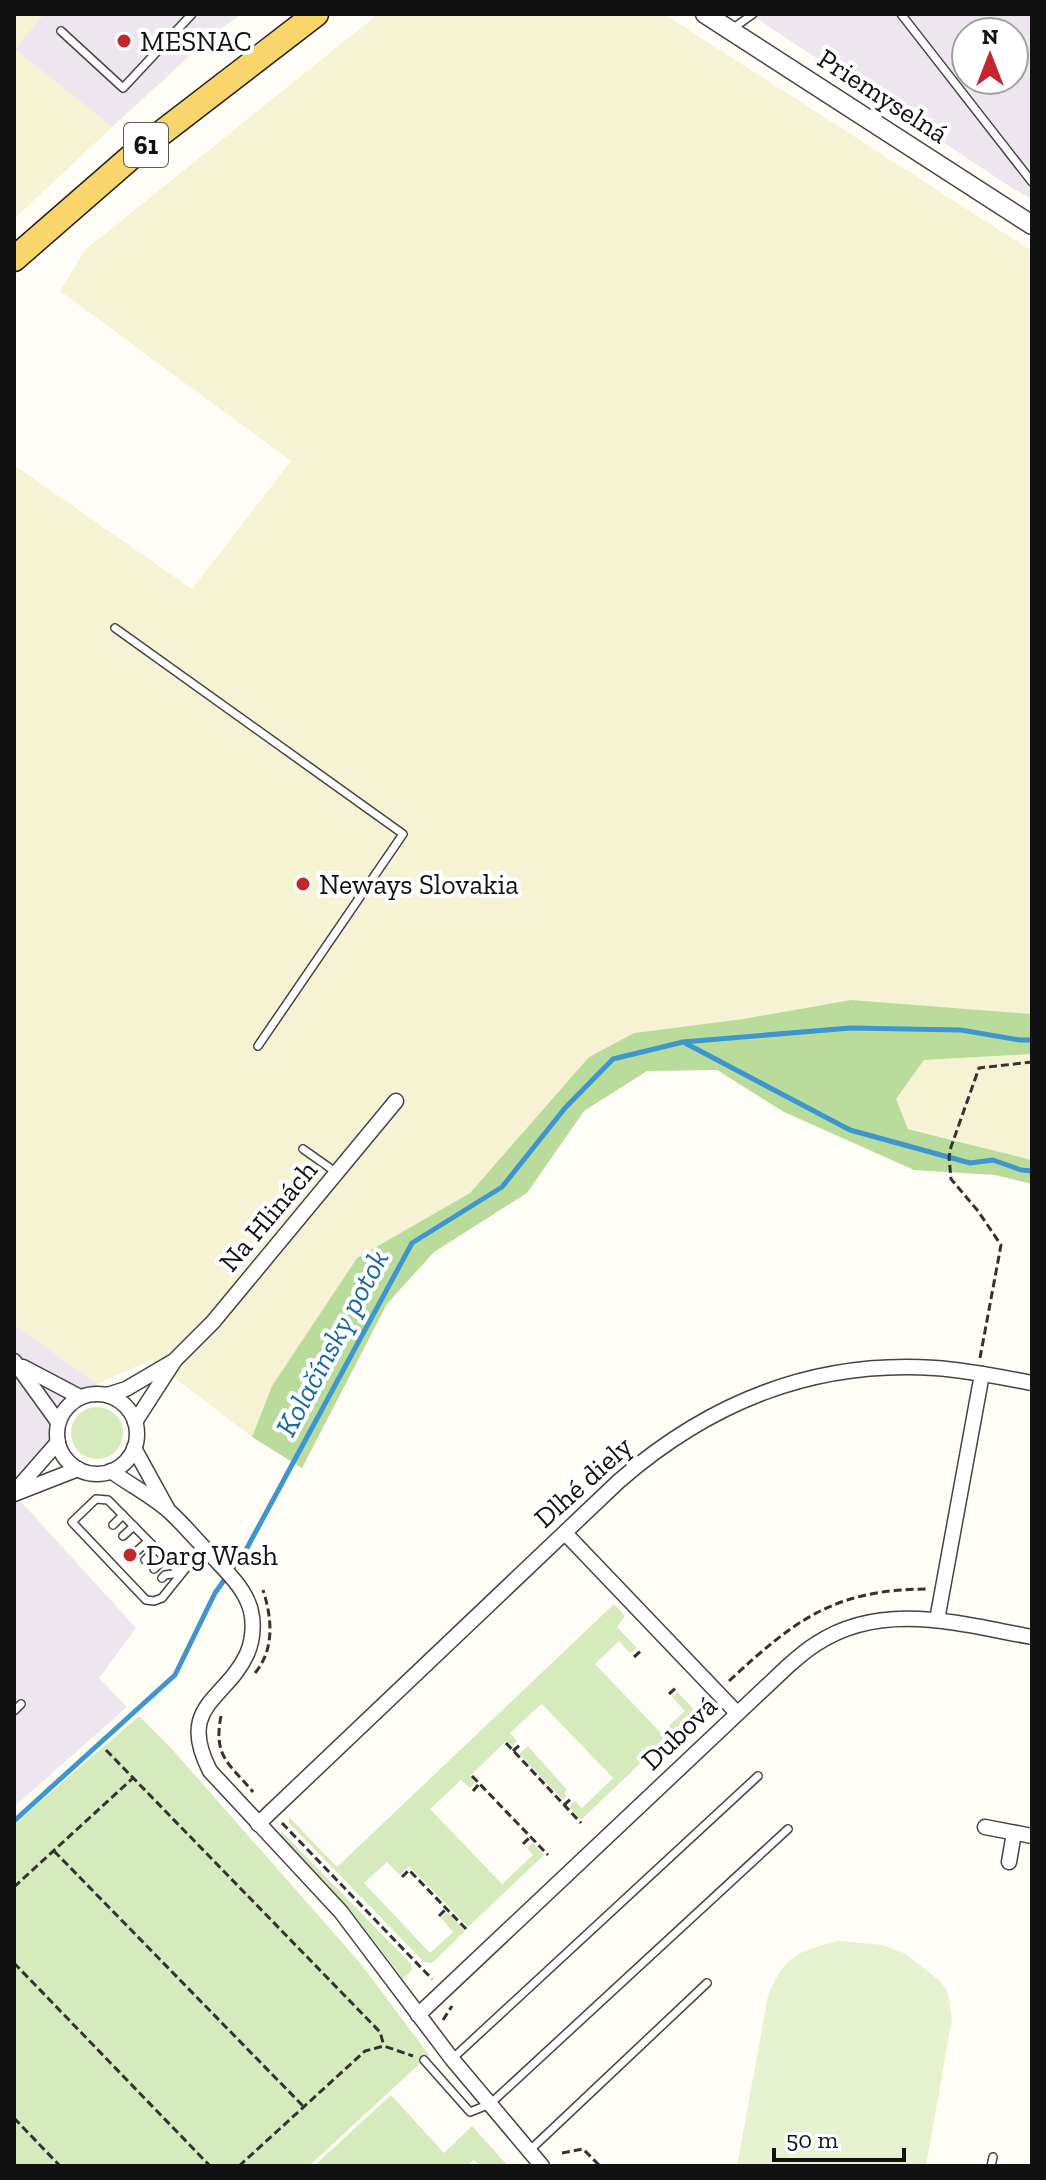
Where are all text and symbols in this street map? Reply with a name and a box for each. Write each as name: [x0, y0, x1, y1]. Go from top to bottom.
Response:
north arrow: [950, 16, 1030, 96]
text: N: [982, 23, 999, 50]
place label: MESNAC: [140, 25, 252, 58]
marker: MESNAC: [115, 32, 133, 50]
street label: Priemyselná: [812, 42, 955, 151]
road number: 61: [124, 123, 168, 167]
place label: Neways Slovakia: [319, 868, 519, 901]
marker: Neways Slovakia: [294, 875, 312, 893]
street label: Na Hlinách: [212, 1154, 324, 1278]
water label: Kolačínsky potok: [268, 1244, 396, 1442]
street label: Dlhé diely: [527, 1429, 639, 1534]
place label: Darg Wash: [146, 1539, 278, 1572]
marker: Darg Wash: [121, 1546, 139, 1564]
street label: Dubová: [634, 1689, 724, 1777]
scale bar: [774, 2112, 904, 2162]
text: 50 m: [786, 2125, 839, 2154]

